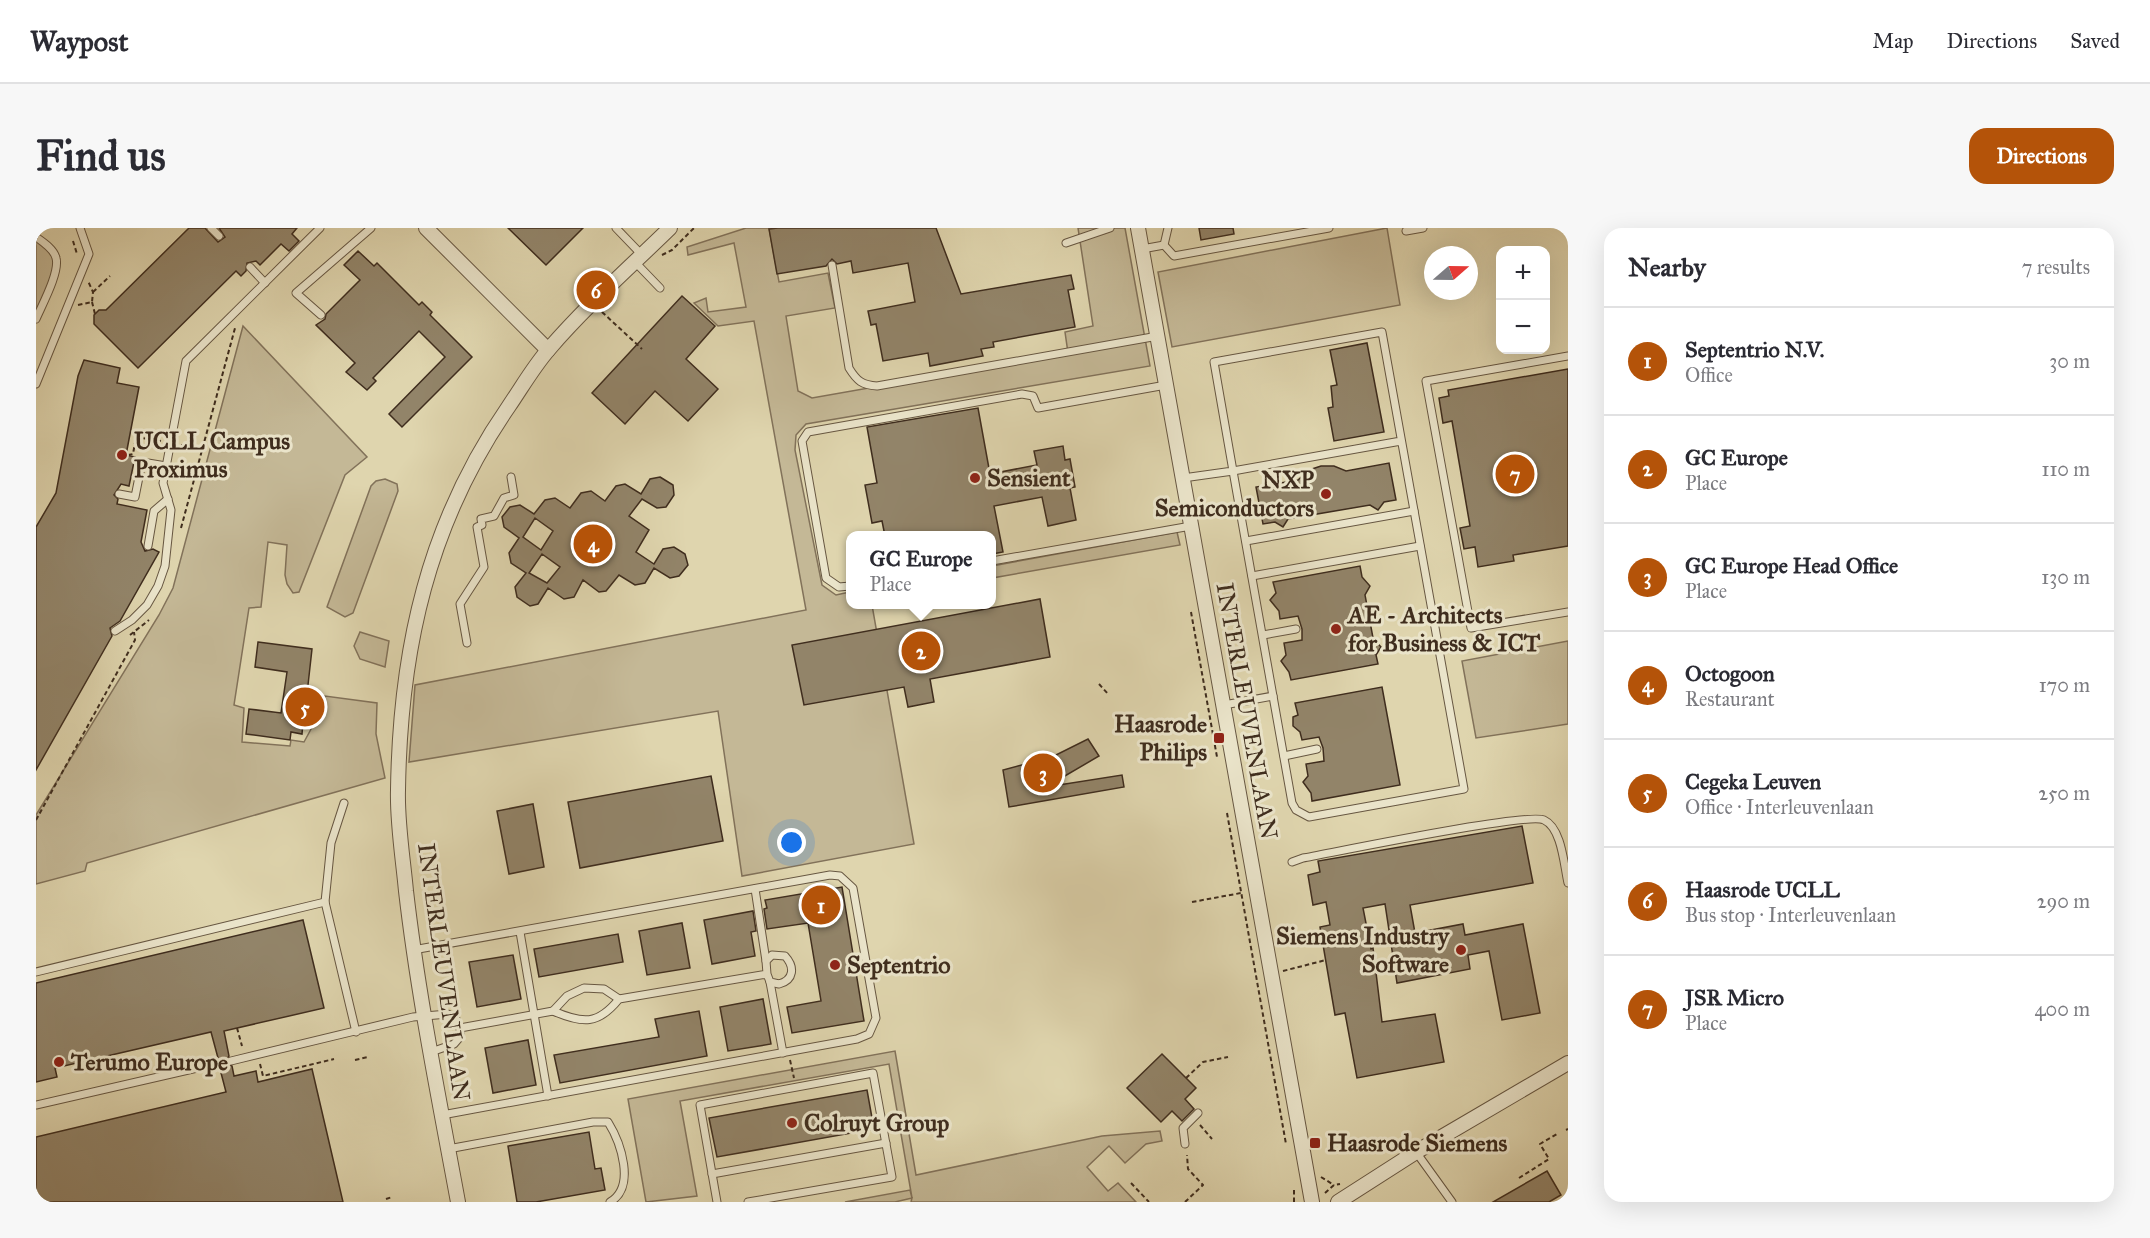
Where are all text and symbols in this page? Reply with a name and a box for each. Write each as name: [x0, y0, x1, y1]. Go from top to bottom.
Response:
text: Waypost: [30, 24, 128, 59]
text: Map: [1873, 28, 1914, 54]
text: Directions: [1947, 28, 2037, 54]
text: Saved: [2070, 28, 2120, 54]
button: Directions: [1969, 128, 2114, 184]
text: Find us: [36, 130, 166, 182]
north arrow: [1424, 246, 1478, 300]
map controls: [1496, 246, 1550, 354]
button: +: [1496, 246, 1550, 300]
text: Nearby: [1628, 251, 1706, 283]
text: 7 results: [2022, 255, 2090, 279]
pin: 6: [576, 268, 616, 312]
button: −: [1496, 300, 1550, 354]
text: Septentrio N.V.: [1685, 336, 1824, 363]
text: 1: [1644, 349, 1651, 373]
text: 30 m: [2049, 349, 2090, 373]
text: Office: [1685, 363, 1733, 387]
place label: UCLL Campus Proximus: [134, 426, 290, 484]
text: GC Europe: [1685, 444, 1788, 471]
marker: UCLL Campus Proximus: [115, 448, 129, 462]
pin: 7: [1496, 452, 1534, 496]
text: 2: [1643, 457, 1652, 481]
text: 110 m: [2042, 457, 2090, 481]
place label: Sensient: [987, 463, 1071, 493]
place label: NXP Semiconductors: [1155, 465, 1314, 523]
marker: Sensient: [968, 471, 982, 485]
text: Place: [1685, 471, 1727, 495]
marker: NXP Semiconductors: [1319, 487, 1333, 501]
pin: 4: [574, 522, 612, 566]
popup: [846, 531, 996, 609]
text: GC Europe: [870, 545, 972, 572]
text: GC Europe Head Office: [1685, 552, 1898, 579]
text: 3: [1644, 565, 1652, 589]
text: 130 m: [2041, 565, 2090, 589]
text: Place: [870, 572, 912, 596]
text: Place: [1685, 579, 1727, 603]
street label: INTERLEUVENLAAN: [1210, 580, 1284, 842]
place label: AE - Architects for Business & ICT: [1346, 600, 1541, 658]
marker: AE - Architects for Business & ICT: [1329, 622, 1343, 636]
pin: 2: [902, 628, 940, 674]
text: Octogoon: [1685, 660, 1775, 687]
text: 4: [1642, 673, 1653, 697]
text: 170 m: [2039, 673, 2090, 697]
pin: 5: [286, 684, 324, 730]
text: Restaurant: [1685, 687, 1775, 711]
place label: Haasrode Philips: [1114, 709, 1207, 767]
marker: Haasrode Philips: [1212, 731, 1226, 745]
pin: 3: [1024, 750, 1062, 796]
text: Cegeka Leuven: [1685, 768, 1821, 795]
text: 5: [1643, 781, 1652, 805]
text: 250 m: [2038, 781, 2090, 805]
text: Office · Interleuvenlaan: [1685, 795, 1874, 819]
your location: [777, 828, 806, 857]
street label: INTERLEUVENLAAN: [411, 841, 477, 1103]
text: Haasrode UCLL: [1685, 876, 1840, 903]
pin: 1: [802, 882, 840, 928]
text: 6: [1642, 889, 1653, 913]
text: 290 m: [2037, 889, 2090, 913]
text: Bus stop · Interleuvenlaan: [1685, 903, 1896, 927]
place label: Siemens Industry Software: [1276, 921, 1451, 979]
marker: Siemens Industry Software: [1454, 943, 1468, 957]
place label: Septentrio: [847, 950, 950, 980]
marker: Septentrio: [828, 958, 842, 972]
text: JSR Micro: [1685, 984, 1784, 1011]
text: 7: [1642, 997, 1653, 1021]
text: 400 m: [2034, 997, 2090, 1021]
text: Place: [1685, 1011, 1727, 1035]
place label: Terumo Europe: [70, 1047, 228, 1077]
marker: Terumo Europe: [52, 1055, 66, 1069]
place label: Colruyt Group: [804, 1108, 949, 1138]
marker: Colruyt Group: [785, 1116, 799, 1130]
place label: Haasrode Siemens: [1327, 1128, 1508, 1158]
marker: Haasrode Siemens: [1308, 1136, 1322, 1150]

